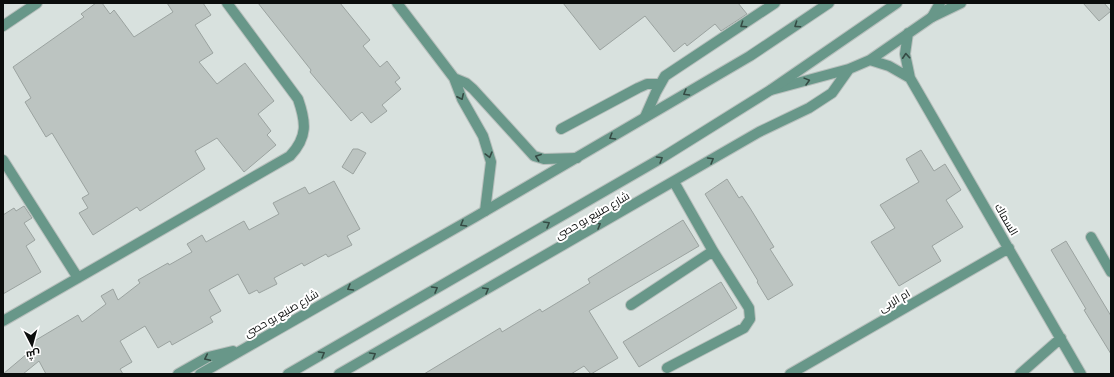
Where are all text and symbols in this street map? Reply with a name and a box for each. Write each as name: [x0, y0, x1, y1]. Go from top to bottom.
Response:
one-way arrow: [740, 20, 747, 27]
one-way arrow: [794, 20, 801, 28]
one-way arrow: [902, 53, 911, 59]
one-way arrow: [804, 77, 810, 85]
one-way arrow: [683, 89, 690, 96]
one-way arrow: [456, 92, 464, 100]
one-way arrow: [609, 133, 616, 140]
one-way arrow: [484, 151, 493, 158]
one-way arrow: [535, 153, 542, 161]
one-way arrow: [656, 156, 663, 164]
one-way arrow: [707, 158, 714, 165]
street label: شارع صنيع بو حصى: [552, 188, 632, 243]
street label: السماك: [992, 200, 1022, 238]
one-way arrow: [460, 219, 467, 226]
one-way arrow: [543, 221, 550, 228]
one-way arrow: [594, 223, 601, 230]
one-way arrow: [347, 283, 354, 290]
street label: ام الربى: [876, 285, 913, 316]
street label: شارع صنيع بو حصى: [241, 286, 321, 341]
one-way arrow: [431, 287, 438, 294]
one-way arrow: [482, 287, 489, 294]
north arrow: [12, 325, 52, 365]
text: ش: [25, 347, 41, 364]
one-way arrow: [318, 352, 325, 359]
one-way arrow: [369, 352, 376, 359]
one-way arrow: [204, 353, 212, 361]

